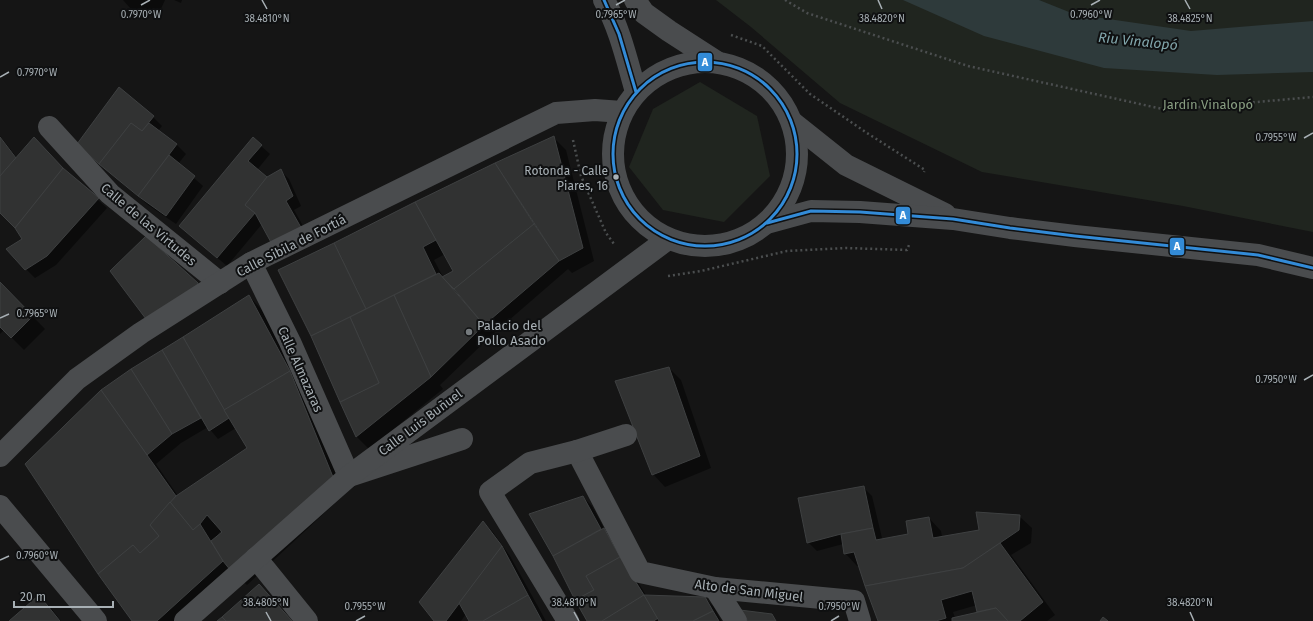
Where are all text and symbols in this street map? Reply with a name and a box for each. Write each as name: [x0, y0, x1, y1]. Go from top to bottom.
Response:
text: 0.7970°W: [121, 9, 162, 21]
text: 0.7965°W: [595, 9, 637, 21]
text: 0.7960°W: [1070, 9, 1113, 21]
text: 38.4810°N: [244, 13, 290, 25]
text: 38.4820°N: [859, 13, 905, 25]
text: 38.4825°N: [1167, 13, 1213, 25]
water label: Riu Vinalopó: [1097, 29, 1179, 54]
line badge: A: [697, 52, 713, 72]
text: A: [701, 56, 709, 69]
text: 0.7970°W: [17, 67, 58, 79]
park label: Jardín Vinalopó: [1163, 97, 1253, 112]
text: 0.7955°W: [1256, 132, 1297, 144]
place label: Rotonda - Calle Piares, 16: [524, 164, 608, 193]
marker: Rotonda - Calle Piares, 16: [611, 172, 621, 182]
street label: Calle de las Virtudes: [98, 180, 199, 269]
line badge: A: [895, 206, 911, 225]
text: A: [899, 209, 907, 222]
street label: Calle Sibila de Fortiá: [234, 211, 348, 280]
line badge: A: [1169, 237, 1185, 256]
text: A: [1173, 240, 1181, 253]
text: 0.7965°W: [16, 308, 58, 320]
place label: Palacio del Pollo Asado: [477, 318, 546, 348]
street label: Calle Almazaras: [275, 324, 326, 414]
marker: Palacio del Pollo Asado: [464, 327, 474, 337]
text: 0.7950°W: [1255, 374, 1298, 386]
street label: Calle Luis Buñuel: [376, 386, 465, 459]
text: 0.7960°W: [16, 550, 59, 562]
street label: Alto de San Miguel: [694, 576, 804, 605]
scale bar: [14, 583, 113, 609]
text: 20 m: [20, 590, 46, 604]
text: 38.4805°N: [243, 597, 289, 609]
text: 38.4810°N: [551, 597, 597, 609]
text: 38.4820°N: [1167, 597, 1213, 609]
text: 0.7955°W: [345, 601, 386, 613]
text: 0.7950°W: [818, 601, 861, 613]

